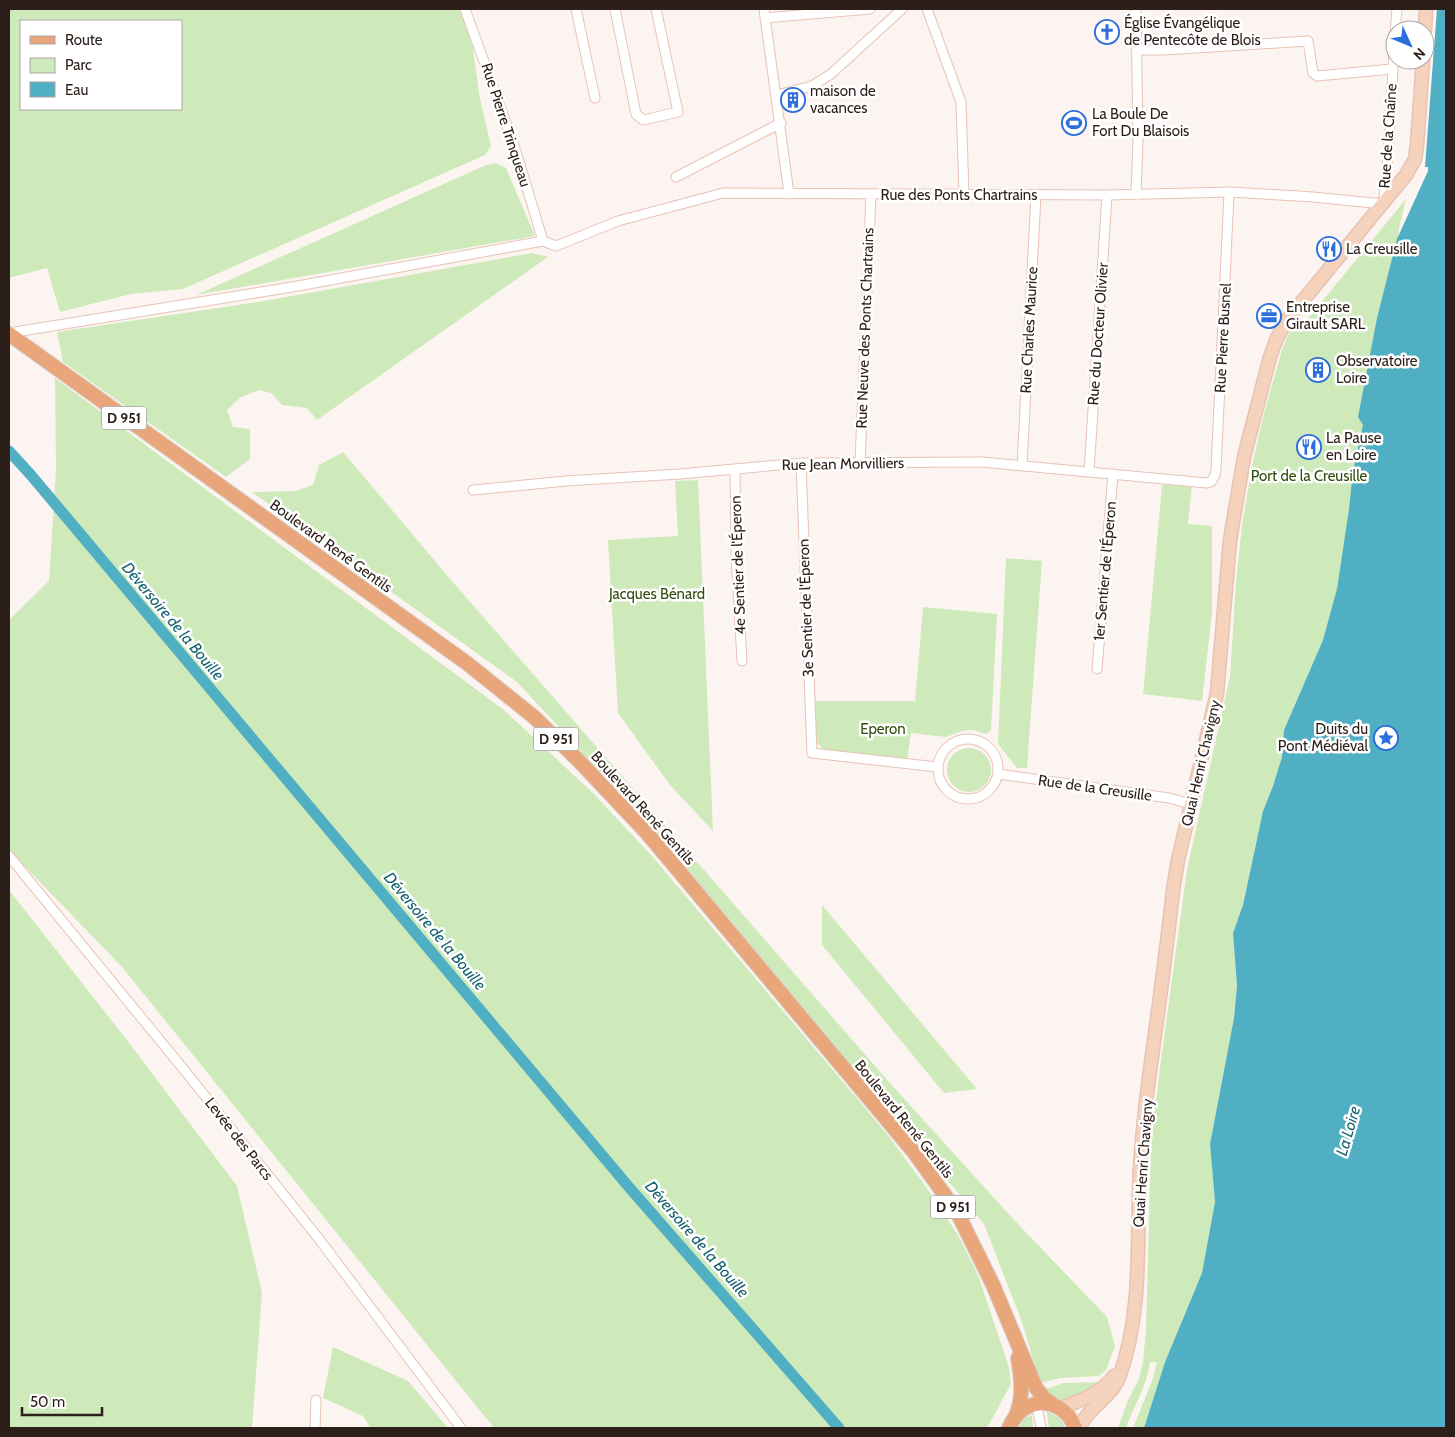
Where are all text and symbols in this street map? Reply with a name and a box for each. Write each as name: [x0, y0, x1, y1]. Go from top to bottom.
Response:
place label: Église Évangélique de Pentecôte de Blois: [1124, 13, 1261, 49]
church icon: Église Évangélique de Pentecôte de Blois: [1094, 19, 1120, 45]
legend: [20, 20, 182, 110]
north arrow: [1385, 20, 1435, 70]
text: Route: [65, 31, 103, 49]
text: N: [1409, 44, 1429, 64]
text: Parc: [65, 56, 92, 74]
street label: Rue Pierre Trinqueau: [477, 61, 535, 189]
text: Eau: [65, 81, 88, 99]
place label: maison de vacances: [810, 82, 876, 117]
street label: Rue de la Chaîne: [1375, 83, 1401, 189]
building icon: maison de vacances: [780, 87, 806, 113]
place label: La Boule De Fort Du Blaisois: [1092, 105, 1189, 140]
sports icon: La Boule De Fort Du Blaisois: [1061, 110, 1087, 136]
street label: Rue des Ponts Chartrains: [881, 186, 1037, 204]
street label: Rue Neuve des Ponts Chartrains: [852, 227, 878, 429]
restaurant icon: La Creusille: [1316, 236, 1342, 262]
place label: La Creusille: [1346, 240, 1418, 258]
street label: Rue du Docteur Olivier: [1084, 262, 1112, 406]
street label: Rue Charles Maurice: [1017, 266, 1041, 394]
street label: Rue Pierre Busnel: [1211, 282, 1235, 393]
place label: Entreprise Girault SARL: [1286, 298, 1366, 333]
office icon: Entreprise Girault SARL: [1256, 303, 1282, 329]
place label: Observatoire Loire: [1336, 352, 1418, 387]
building icon: Observatoire Loire: [1305, 357, 1331, 383]
road number: D 951: [102, 406, 146, 429]
place label: La Pause en Loire: [1326, 429, 1382, 464]
restaurant icon: La Pause en Loire: [1296, 434, 1322, 460]
street label: Rue Jean Morvilliers: [782, 454, 904, 474]
park label: Port de la Creusille: [1251, 467, 1368, 485]
street label: 4e Sentier de l'Éperon: [726, 495, 749, 635]
street label: Boulevard René Gentils: [266, 496, 396, 596]
street label: 1er Sentier de l'Éperon: [1089, 500, 1120, 642]
street label: 3e Sentier de l'Éperon: [794, 538, 817, 678]
water label: Déversoire de la Bouille: [118, 558, 228, 684]
park label: Jacques Bénard: [608, 585, 705, 603]
street label: Quai Henri Chavigny: [1178, 698, 1224, 828]
park label: Eperon: [860, 720, 906, 738]
place label: Duits du Pont Médiéval: [1278, 720, 1368, 755]
place icon: Duits du Pont Médiéval: [1373, 725, 1399, 751]
road number: D 951: [534, 728, 578, 751]
street label: Boulevard René Gentils: [587, 747, 699, 869]
street label: Rue de la Creusille: [1037, 771, 1153, 805]
water label: Déversoire de la Bouille: [380, 868, 490, 994]
street label: Boulevard René Gentils: [851, 1056, 957, 1182]
street label: Levée des Parcs: [201, 1094, 277, 1184]
street label: Quai Henri Chavigny: [1130, 1098, 1157, 1228]
water label: La Loire: [1332, 1104, 1364, 1158]
water label: Déversoire de la Bouille: [641, 1177, 753, 1301]
road number: D 951: [930, 1196, 976, 1218]
scale bar: [22, 1384, 102, 1416]
text: 50 m: [30, 1393, 65, 1411]

